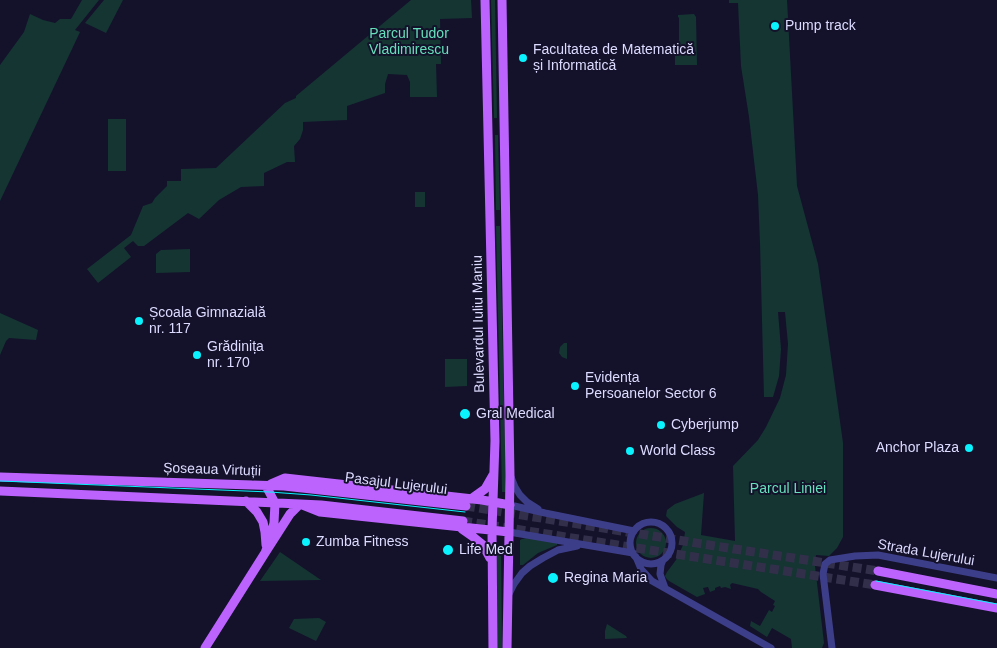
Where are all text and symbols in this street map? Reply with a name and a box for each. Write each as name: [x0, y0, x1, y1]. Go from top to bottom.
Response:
place label: Pump track: [785, 18, 856, 34]
marker: Pump track: [769, 20, 781, 32]
park label: Parcul Tudor Vladimirescu: [369, 26, 449, 58]
place label: Facultatea de Matematică și Informatică: [533, 42, 694, 74]
marker: Facultatea de Matematică și Informatică: [517, 52, 529, 64]
street label: Bulevardul Iuliu Maniu: [469, 255, 489, 393]
place label: Școala Gimnazială nr. 117: [149, 305, 266, 338]
marker: Școala Gimnazială nr. 117: [133, 315, 145, 327]
place label: Grădinița nr. 170: [207, 339, 264, 372]
marker: Grădinița nr. 170: [191, 349, 203, 361]
place label: Evidența Persoanelor Sector 6: [585, 370, 717, 402]
marker: Evidența Persoanelor Sector 6: [569, 380, 581, 392]
place label: Gral Medical: [476, 406, 555, 422]
marker: Gral Medical: [458, 407, 472, 421]
place label: Cyberjump: [671, 417, 739, 433]
marker: Cyberjump: [655, 419, 667, 431]
place label: Anchor Plaza: [876, 440, 959, 456]
marker: Anchor Plaza: [963, 442, 975, 454]
place label: World Class: [640, 443, 715, 459]
marker: World Class: [624, 445, 636, 457]
street label: Șoseaua Virtuții: [163, 460, 261, 480]
street label: Pasajul Lujerului: [344, 469, 448, 499]
park label: Parcul Liniei: [750, 481, 826, 497]
place label: Zumba Fitness: [316, 534, 409, 550]
marker: Zumba Fitness: [300, 536, 312, 548]
street label: Strada Lujerului: [876, 536, 976, 570]
place label: Life Med: [459, 542, 513, 558]
marker: Life Med: [441, 543, 455, 557]
place label: Regina Maria: [564, 570, 647, 586]
marker: Regina Maria: [546, 571, 560, 585]

